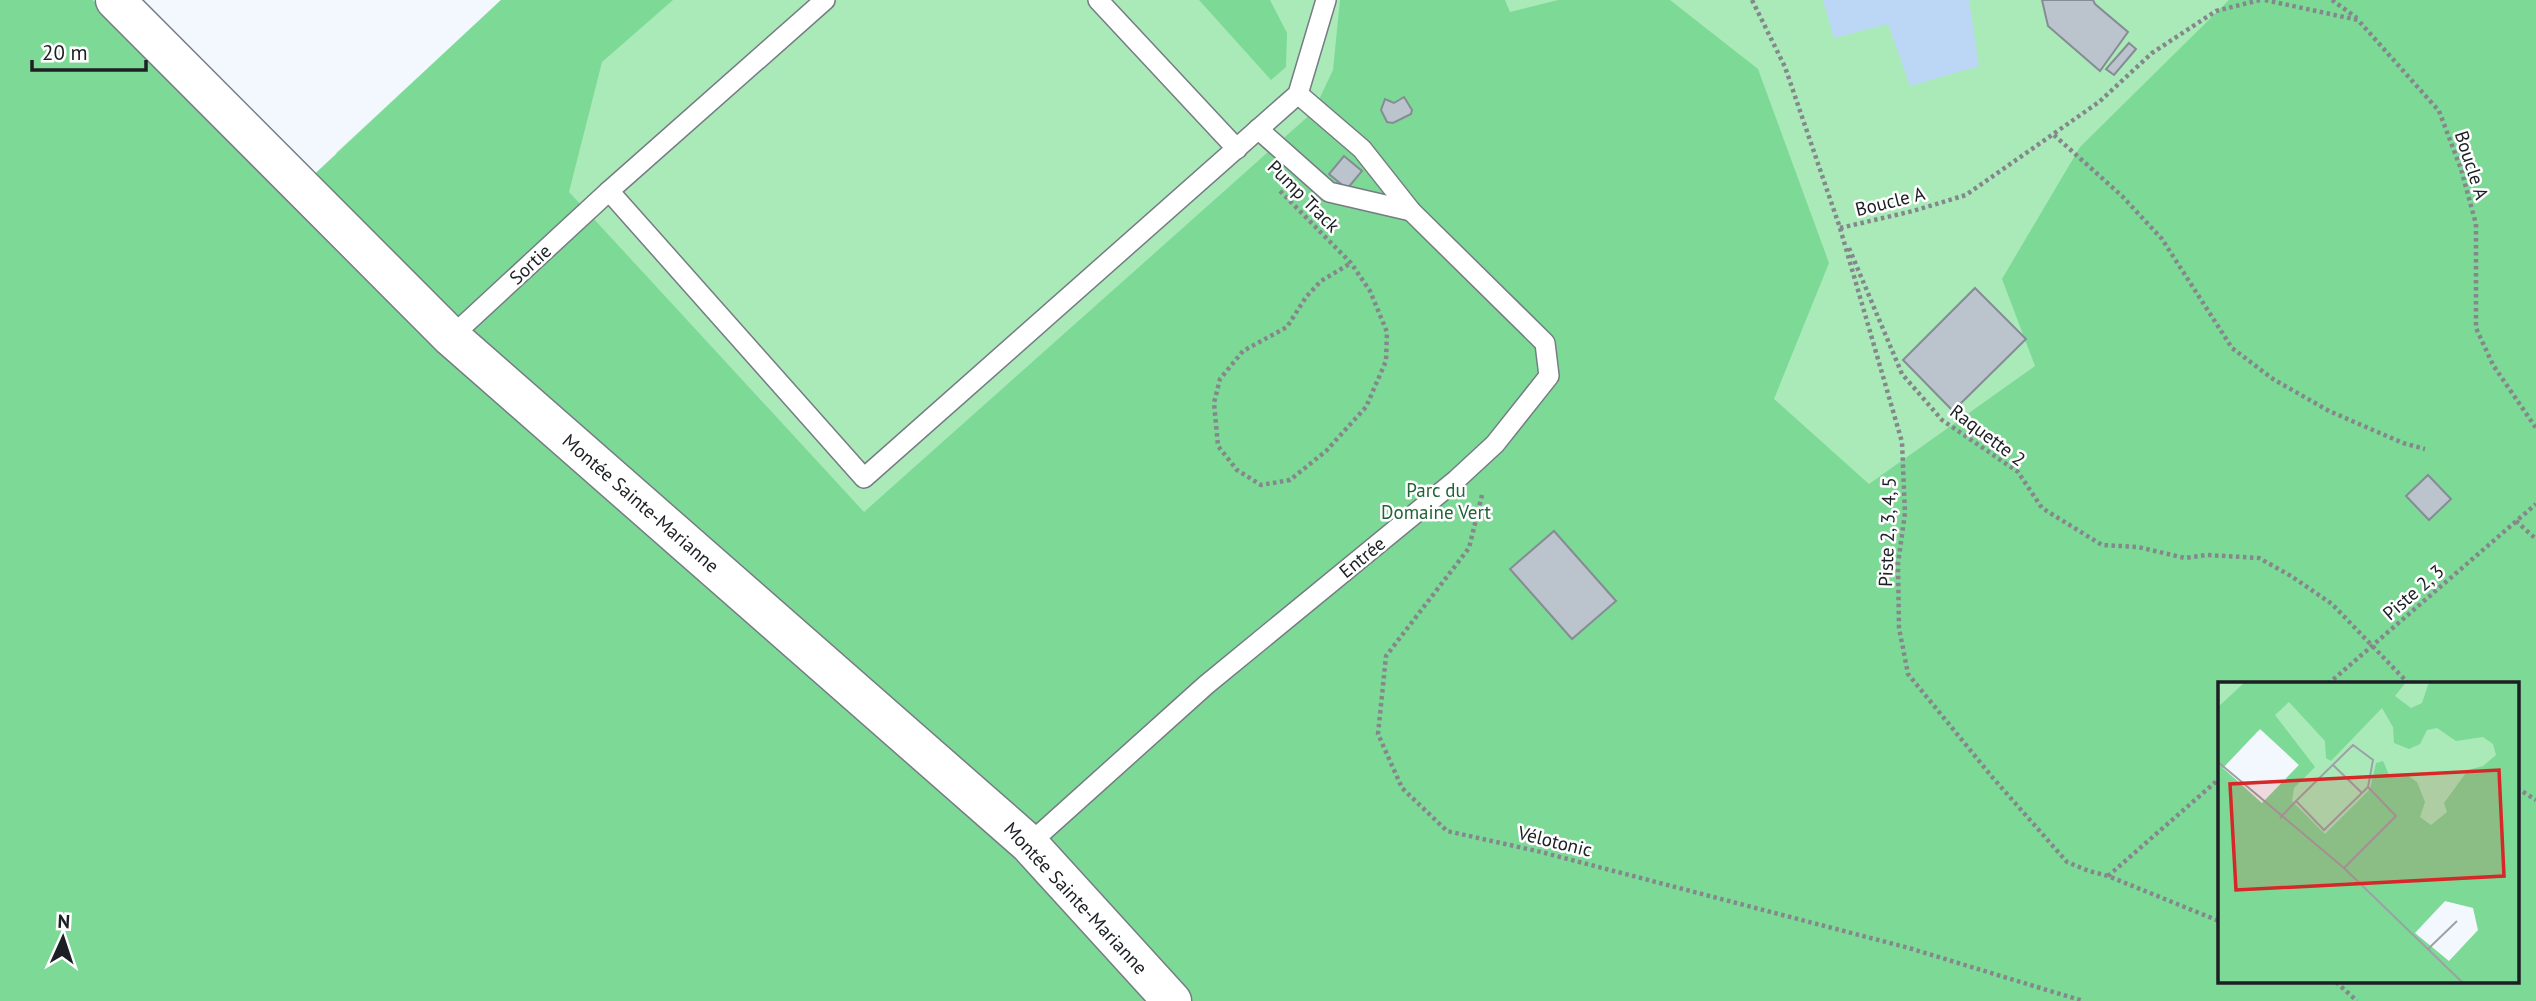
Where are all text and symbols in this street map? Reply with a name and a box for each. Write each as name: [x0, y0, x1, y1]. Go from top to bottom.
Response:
scale bar: [32, 28, 145, 72]
text: 20 m: [42, 39, 88, 66]
street label: Boucle A: [2450, 128, 2494, 202]
street label: Pump Track: [1263, 155, 1345, 237]
street label: Boucle A: [1853, 181, 1927, 221]
street label: Sortie: [504, 239, 556, 289]
street label: Raquette 2: [1945, 399, 2031, 471]
street label: Montée Sainte-Marianne: [558, 428, 724, 578]
street label: Piste 2, 3, 4, 5: [1873, 477, 1901, 587]
park label: Parc du Domaine Vert: [1381, 478, 1492, 524]
street label: Entrée: [1334, 531, 1390, 583]
street label: Piste 2, 3: [2377, 559, 2449, 625]
inset map: [2218, 682, 2518, 984]
street label: Montée Sainte-Marianne: [999, 817, 1153, 979]
street label: Vélotonic: [1514, 820, 1595, 862]
north arrow: [28, 903, 98, 973]
text: N: [57, 909, 71, 933]

